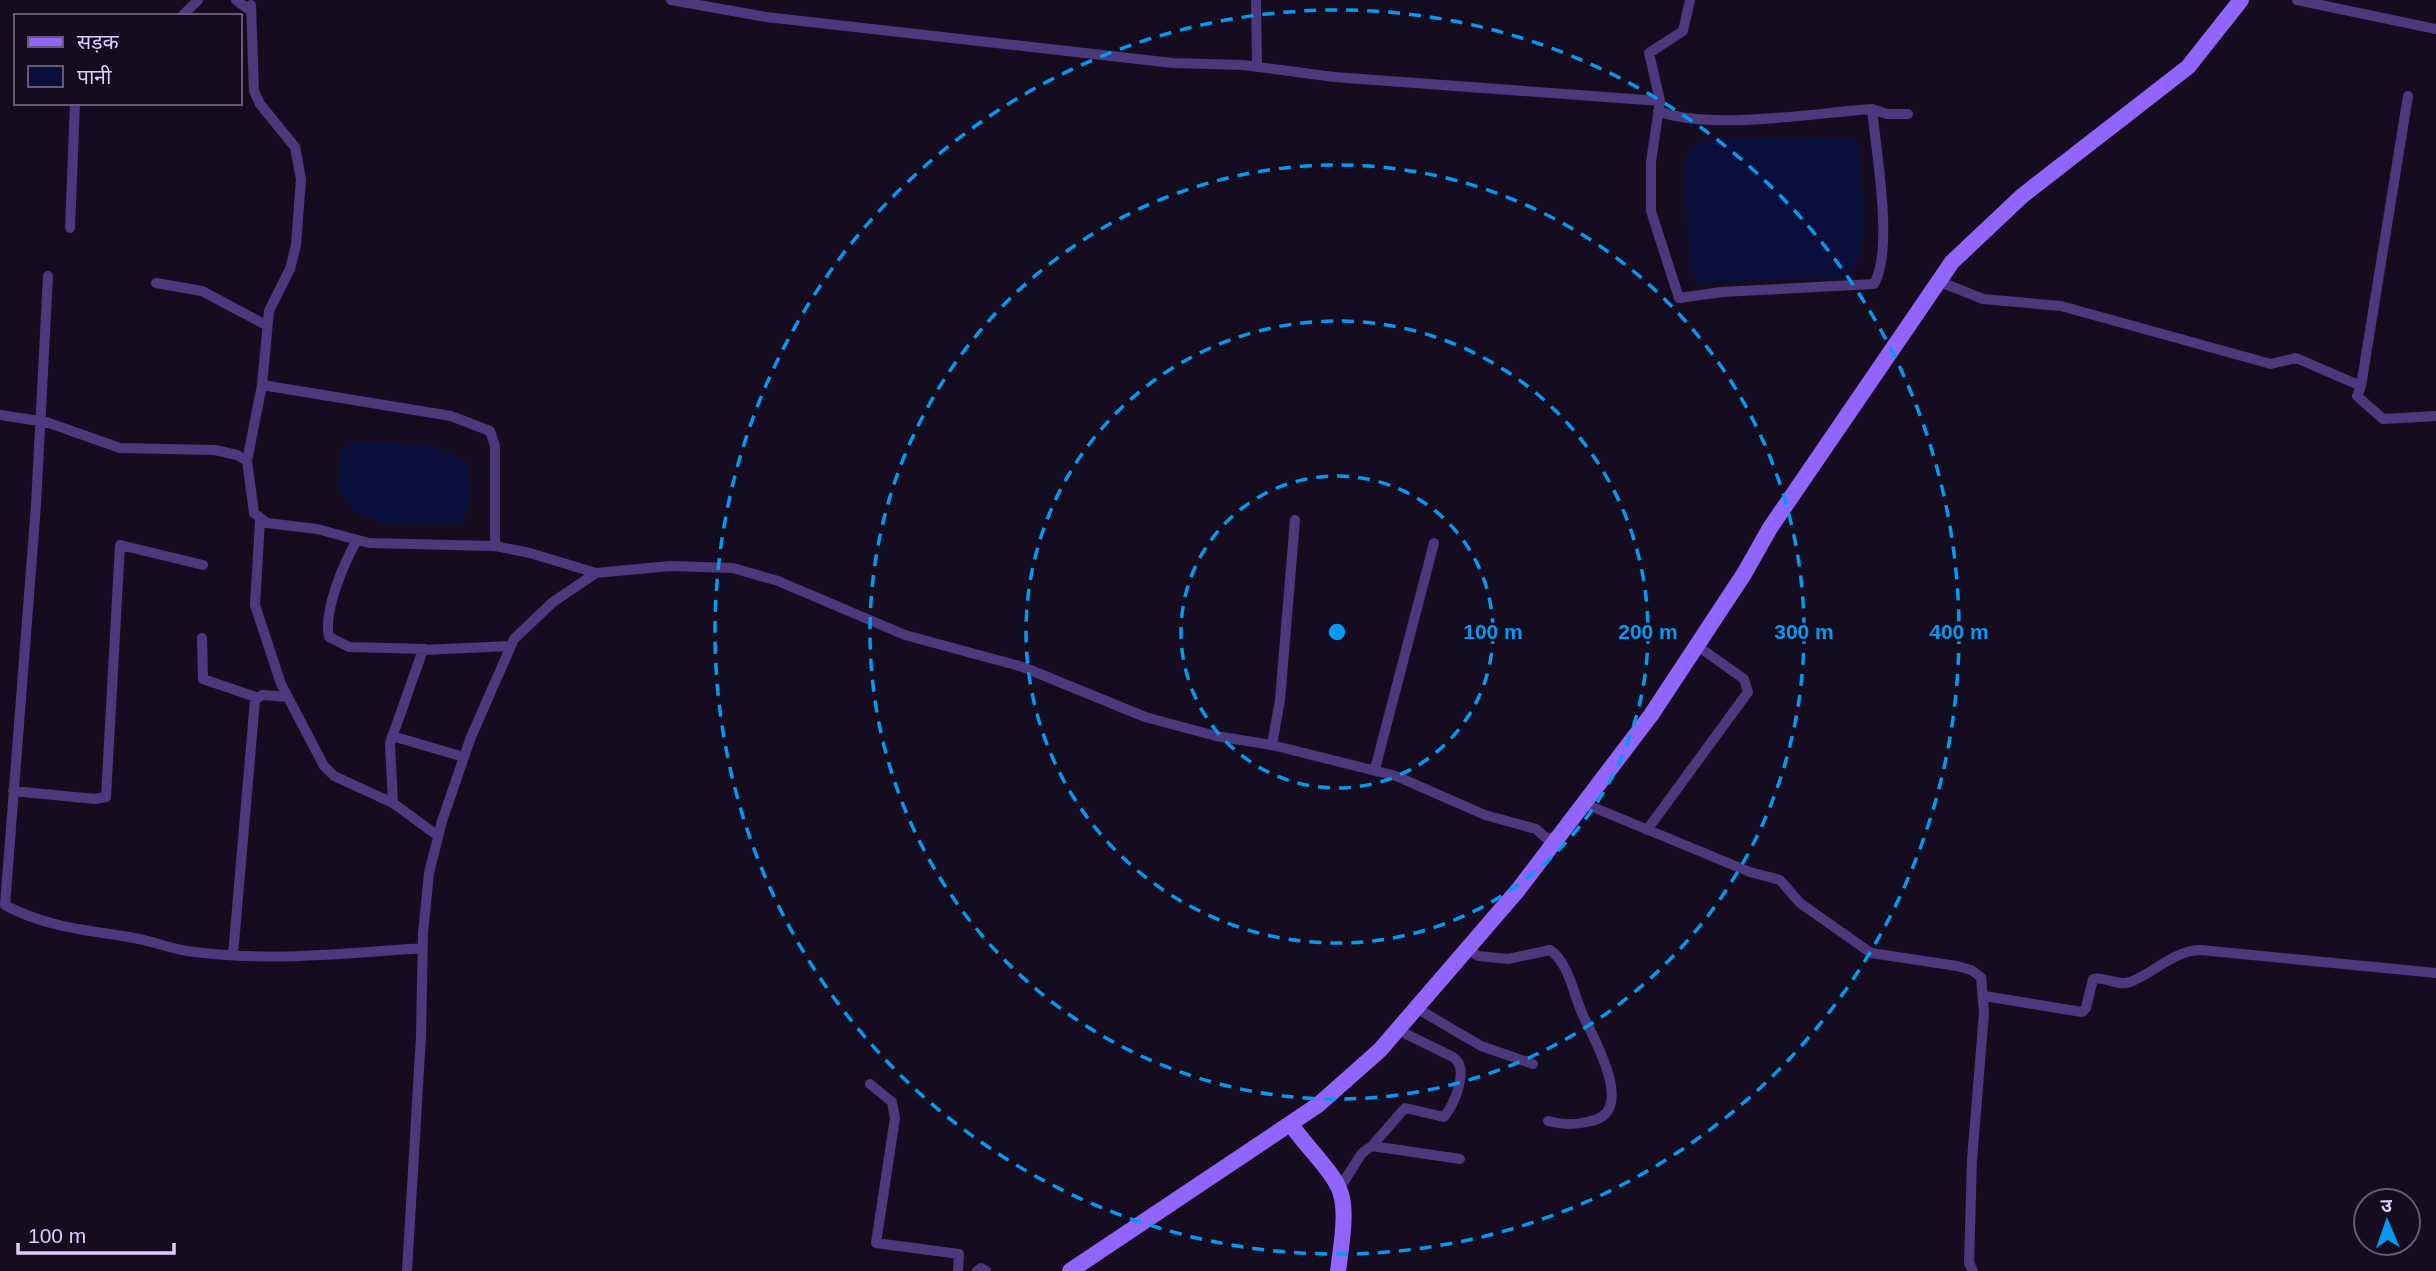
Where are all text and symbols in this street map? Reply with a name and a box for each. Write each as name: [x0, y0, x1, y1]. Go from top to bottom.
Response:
legend: [14, 14, 242, 105]
text: सड़क: [77, 30, 119, 53]
text: पानी: [77, 65, 112, 88]
centre of rings: [1325, 620, 1349, 644]
text: 100 m: [1463, 620, 1523, 643]
text: 200 m: [1618, 620, 1678, 643]
text: 300 m: [1774, 620, 1834, 643]
text: 400 m: [1929, 620, 1989, 643]
north arrow: [2352, 1187, 2422, 1257]
text: उ: [2380, 1195, 2393, 1216]
scale bar: [18, 1212, 173, 1256]
text: 100 m: [28, 1224, 86, 1247]

